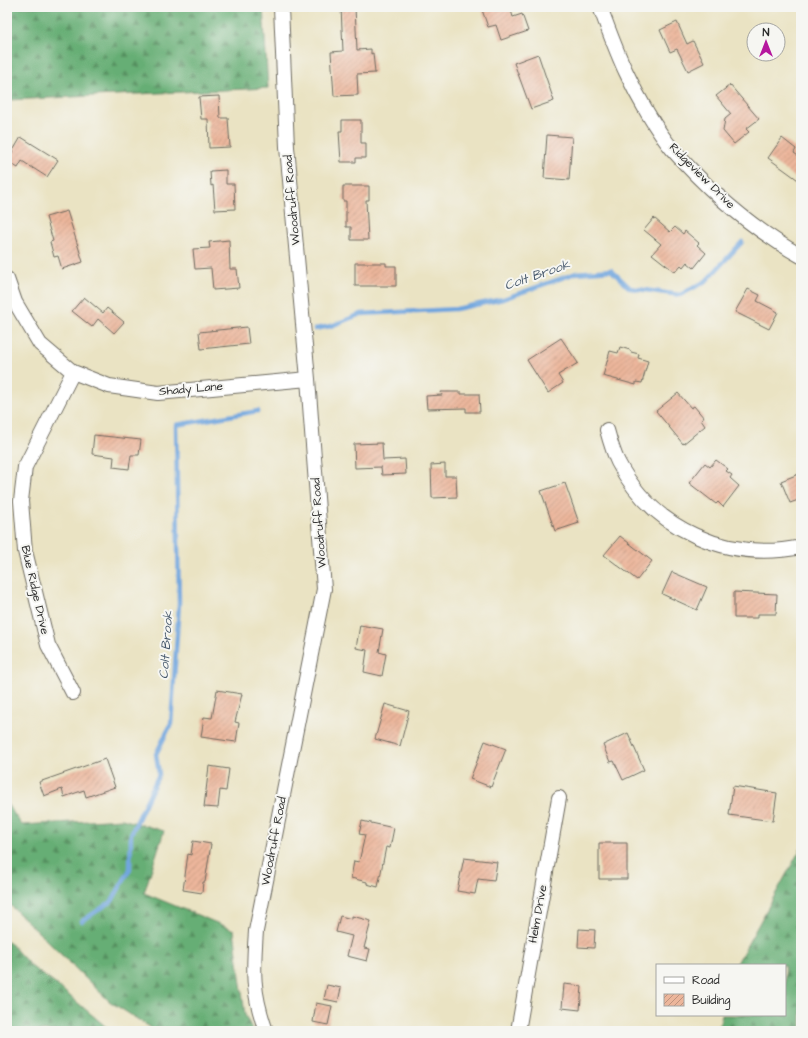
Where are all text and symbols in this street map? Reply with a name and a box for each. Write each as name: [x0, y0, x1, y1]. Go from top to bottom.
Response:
north arrow: [746, 22, 786, 62]
text: N: [763, 25, 770, 40]
street label: Ridgeview Drive: [664, 139, 739, 214]
street label: Woodruff Road: [280, 154, 304, 246]
water label: Colt Brook: [502, 255, 573, 295]
street label: Shady Lane: [158, 378, 224, 401]
street label: Woodruff Road: [307, 477, 331, 569]
street label: Blue Ridge Drive: [16, 544, 54, 637]
water label: Colt Brook: [155, 609, 177, 680]
street label: Woodruff Road: [257, 795, 291, 887]
street label: Helm Drive: [525, 883, 552, 944]
legend: [656, 964, 786, 1016]
text: Road: [692, 972, 720, 989]
text: Building: [692, 992, 730, 1010]

